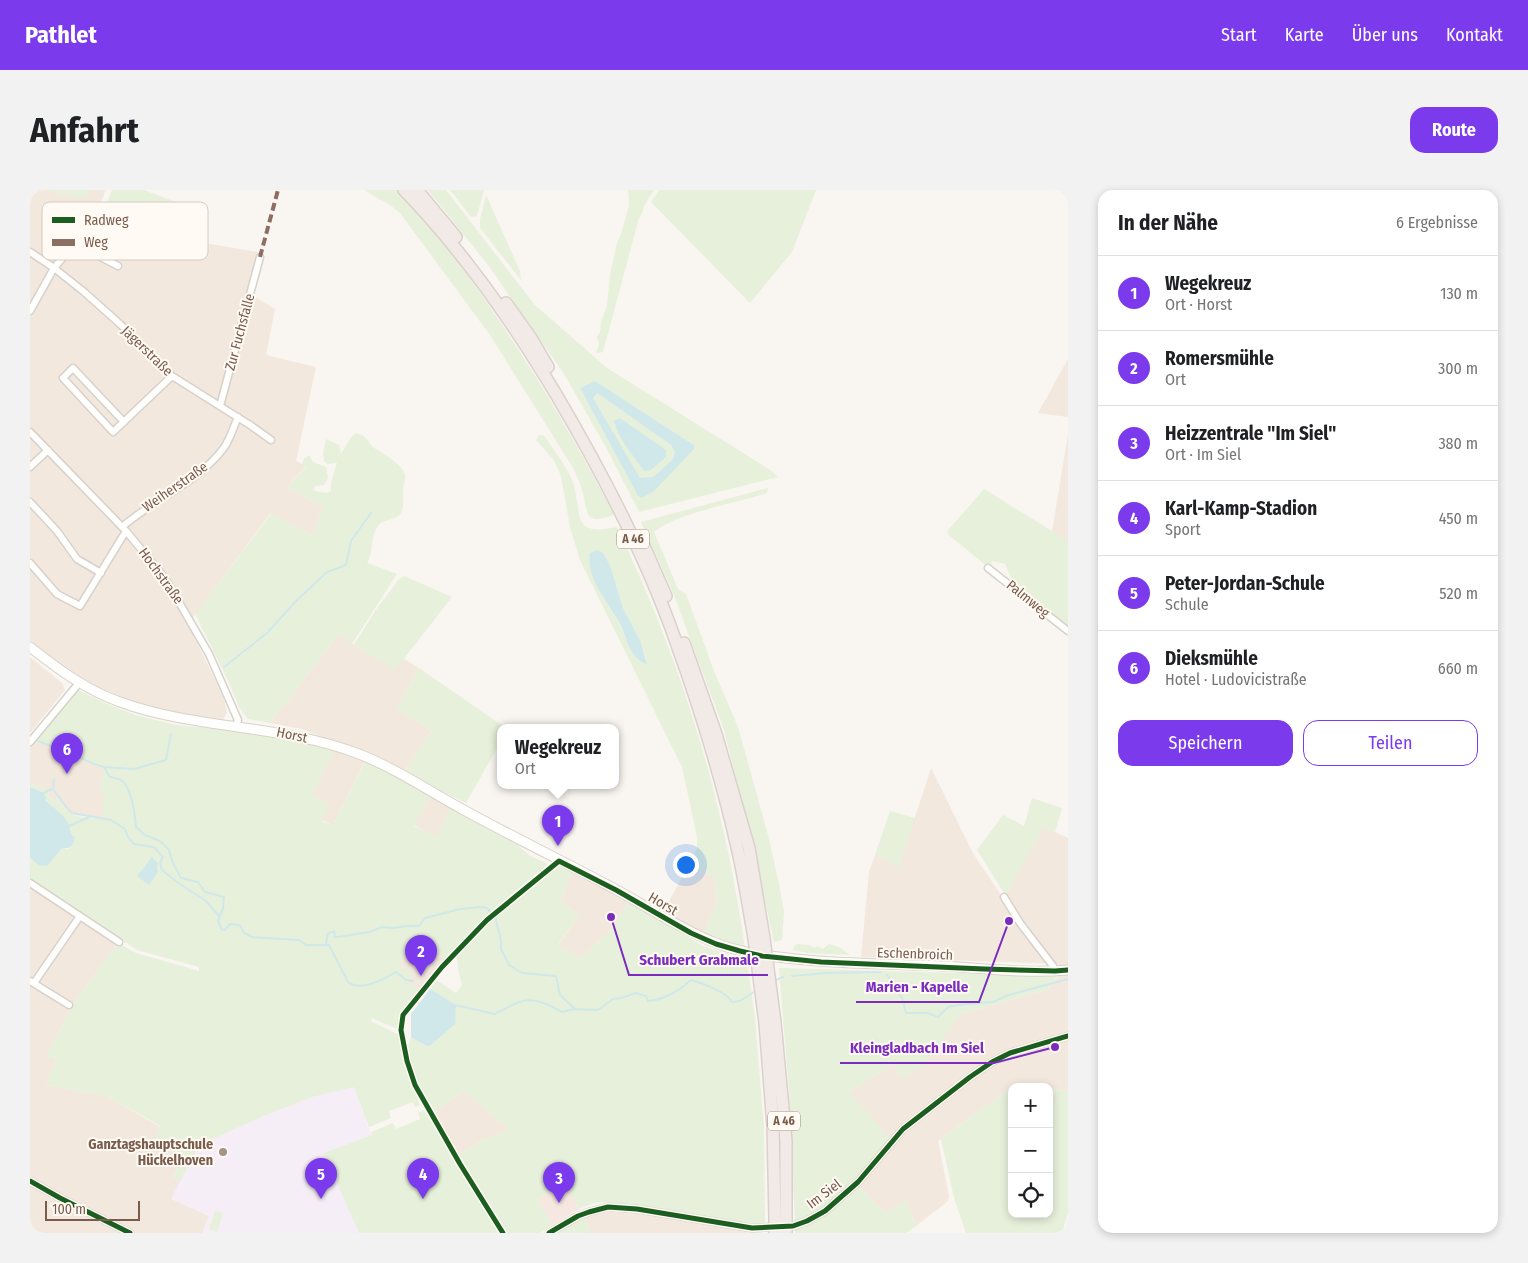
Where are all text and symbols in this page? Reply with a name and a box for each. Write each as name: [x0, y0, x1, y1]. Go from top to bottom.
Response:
text: Pathlet: [25, 21, 97, 49]
text: Start: [1221, 24, 1257, 46]
text: Karte: [1285, 24, 1324, 46]
text: Über uns: [1352, 24, 1418, 46]
text: Kontakt: [1446, 24, 1503, 46]
button: Route: [1410, 107, 1498, 153]
text: Anfahrt: [30, 109, 139, 151]
legend: [42, 202, 208, 260]
text: In der Nähe: [1118, 210, 1218, 236]
text: Radweg: [84, 212, 129, 229]
text: 6 Ergebnisse: [1396, 213, 1478, 232]
text: Weg: [84, 234, 108, 251]
text: Wegekreuz: [1165, 272, 1251, 295]
text: 1: [1131, 284, 1137, 303]
text: 130 m: [1440, 284, 1478, 303]
street label: Zur Fuchsfalle: [222, 292, 258, 372]
text: Ort · Horst: [1165, 295, 1232, 314]
street label: Jägerstraße: [118, 322, 176, 380]
text: Romersmühle: [1165, 347, 1274, 370]
text: 2: [1130, 359, 1138, 378]
text: 300 m: [1438, 359, 1478, 378]
text: Ort: [1165, 370, 1186, 389]
text: Heizzentrale "Im Siel": [1165, 422, 1336, 445]
text: 3: [1130, 434, 1138, 453]
text: 380 m: [1438, 434, 1478, 453]
text: Ort · Im Siel: [1165, 445, 1241, 464]
street label: Weiherstraße: [139, 458, 211, 516]
text: Karl-Kamp-Stadion: [1165, 497, 1317, 520]
text: 4: [1130, 509, 1138, 528]
text: 450 m: [1439, 509, 1478, 528]
text: Sport: [1165, 520, 1201, 539]
road number: A 46: [617, 529, 649, 548]
street label: Hochstraße: [135, 545, 187, 608]
text: Peter-Jordan-Schule: [1165, 572, 1325, 595]
street label: Palmweg: [1003, 577, 1053, 622]
text: 5: [1130, 584, 1138, 603]
text: 520 m: [1439, 584, 1478, 603]
text: Schule: [1165, 595, 1209, 614]
text: Dieksmühle: [1165, 647, 1258, 670]
text: 6: [1130, 659, 1138, 678]
text: 660 m: [1438, 659, 1478, 678]
text: Hotel · Ludovicistraße: [1165, 670, 1307, 689]
button: Speichern: [1118, 720, 1293, 766]
button: Teilen: [1303, 720, 1478, 766]
street label: Horst: [275, 723, 309, 747]
popup: [497, 724, 619, 789]
pin: 6: [51, 733, 83, 774]
text: Wegekreuz: [515, 736, 601, 759]
text: Ort: [515, 759, 536, 778]
pin: 1: [542, 805, 574, 846]
your location: [673, 852, 699, 878]
street label: Horst: [645, 889, 681, 919]
pin: 2: [405, 935, 437, 976]
street label: Eschenbroich: [877, 944, 953, 964]
callout: Schubert Grabmale: [629, 945, 768, 975]
text: Schubert Grabmale: [639, 951, 759, 969]
callout: Marien - Kapelle: [856, 972, 979, 1002]
text: Marien - Kapelle: [866, 978, 969, 996]
callout: Kleingladbach Im Siel: [840, 1033, 994, 1063]
text: Kleingladbach Im Siel: [850, 1039, 985, 1057]
map controls: [1008, 1083, 1053, 1218]
button: +: [1008, 1083, 1053, 1128]
road number: A 46: [768, 1111, 800, 1130]
button: −: [1008, 1128, 1053, 1173]
place label: Ganztagshauptschule Hückelhoven: [88, 1136, 213, 1169]
marker: Ganztagshauptschule Hückelhoven: [217, 1146, 229, 1158]
pin: 5: [305, 1158, 337, 1199]
pin: 4: [407, 1158, 439, 1199]
pin: 3: [543, 1162, 575, 1203]
button: locate: [1008, 1173, 1053, 1218]
street label: Im Siel: [803, 1175, 845, 1212]
scale bar: [45, 1198, 140, 1221]
text: 100 m: [52, 1201, 86, 1218]

